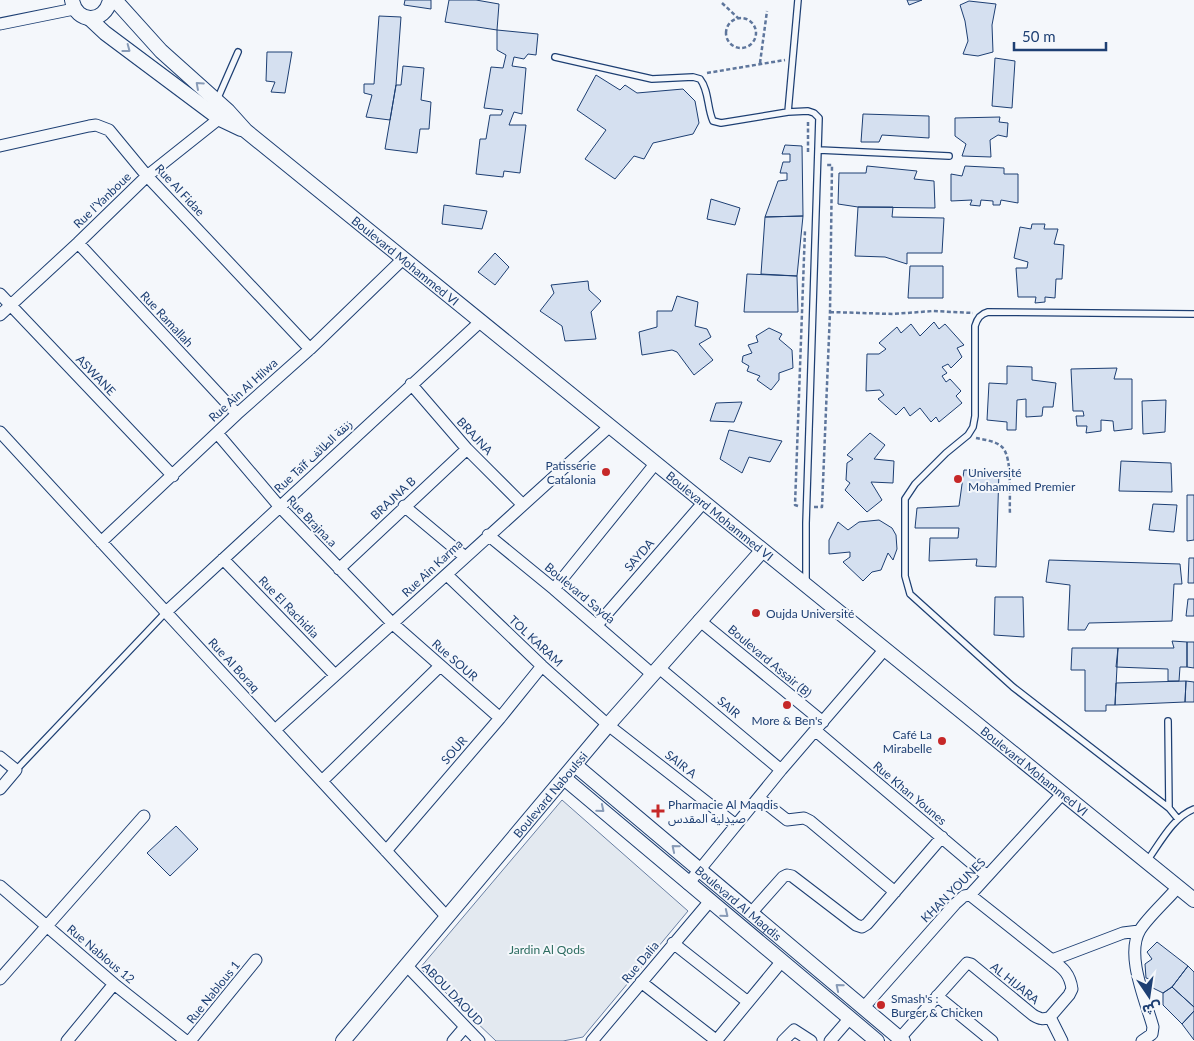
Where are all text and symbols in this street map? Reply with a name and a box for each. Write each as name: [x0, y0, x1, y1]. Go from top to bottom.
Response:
scale bar: [1014, 20, 1106, 52]
text: 50 m: [1022, 27, 1056, 45]
one-way arrow: [121, 43, 131, 52]
one-way arrow: [195, 82, 204, 91]
street label: Rue Al Fidae: [152, 161, 208, 219]
street label: Rue l’Yanboue: [70, 169, 134, 231]
street label: Boulevard Mohammed VI: [349, 213, 462, 308]
street label: Rue Ramallah: [137, 288, 197, 350]
street label: ASWANE: [73, 352, 119, 399]
street label: Rue Ain Al Hilwa: [205, 355, 281, 425]
street label: BRAJNA: [454, 414, 497, 458]
street label: Rue Taïf زنقة الطائف: [271, 416, 355, 496]
place label: Patisserie Catalonia: [545, 458, 596, 487]
place label: Université Mohammed Premier: [968, 465, 1076, 494]
marker: Patisserie Catalonia: [600, 466, 612, 478]
street label: Boulevard Mohammed VI: [663, 468, 777, 564]
street label: BRAJNA B: [367, 473, 419, 523]
marker: Université Mohammed Premier: [952, 473, 964, 485]
street label: Rue Brajna.a: [284, 492, 340, 550]
street label: SAYDA: [621, 535, 658, 574]
street label: Rue Ain Karma: [398, 536, 466, 600]
street label: Boulevard Sayda: [542, 559, 618, 627]
street label: Rue El Rachidia: [256, 573, 322, 641]
place label: Oujda Université: [766, 606, 854, 621]
marker: Oujda Université: [750, 607, 762, 619]
street label: TOL KARAM: [506, 612, 566, 670]
street label: Boulevard Assair (B): [725, 622, 815, 700]
street label: Rue Al Boraq: [205, 635, 263, 695]
street label: Rue SOUR: [429, 636, 481, 684]
street label: SAIR: [714, 693, 744, 721]
marker: More & Ben's: [781, 699, 793, 711]
place label: More & Ben's: [751, 713, 823, 728]
street label: Boulevard Mohammed VI: [978, 723, 1091, 819]
place label: Café La Mirabelle: [883, 727, 932, 756]
street label: SOUR: [438, 732, 471, 767]
marker: Café La Mirabelle: [936, 735, 948, 747]
street label: SAIR A: [662, 747, 701, 782]
street label: Boulevard Naboulssi: [510, 748, 590, 840]
street label: Rue Khan Younes: [870, 758, 950, 828]
place label: Pharmacie Al Maqdis صيدلية المقدس: [668, 797, 778, 826]
one-way arrow: [595, 804, 604, 812]
marker: Pharmacie Al Maqdis صيدلية المقدس: [652, 805, 664, 817]
one-way arrow: [672, 846, 681, 854]
street label: KHAN YOUNES: [918, 855, 988, 925]
street label: Boulevard Al Maqdis: [692, 862, 785, 943]
one-way arrow: [719, 909, 728, 917]
street label: Rue Nablous 12: [64, 921, 138, 987]
street label: Rue Dalia: [618, 938, 662, 986]
park label: Jardin Al Qods: [509, 942, 585, 957]
street label: Rue Nablous 1: [183, 957, 243, 1026]
street label: ABOU DAOUD: [419, 959, 487, 1029]
street label: AL HIJARA: [988, 959, 1043, 1008]
north arrow: [1124, 971, 1174, 1021]
one-way arrow: [836, 983, 845, 992]
place label: Smash's : Burger & Chicken: [891, 991, 983, 1020]
marker: Smash's : Burger & Chicken: [875, 999, 887, 1011]
text: ش: [1141, 999, 1163, 1020]

